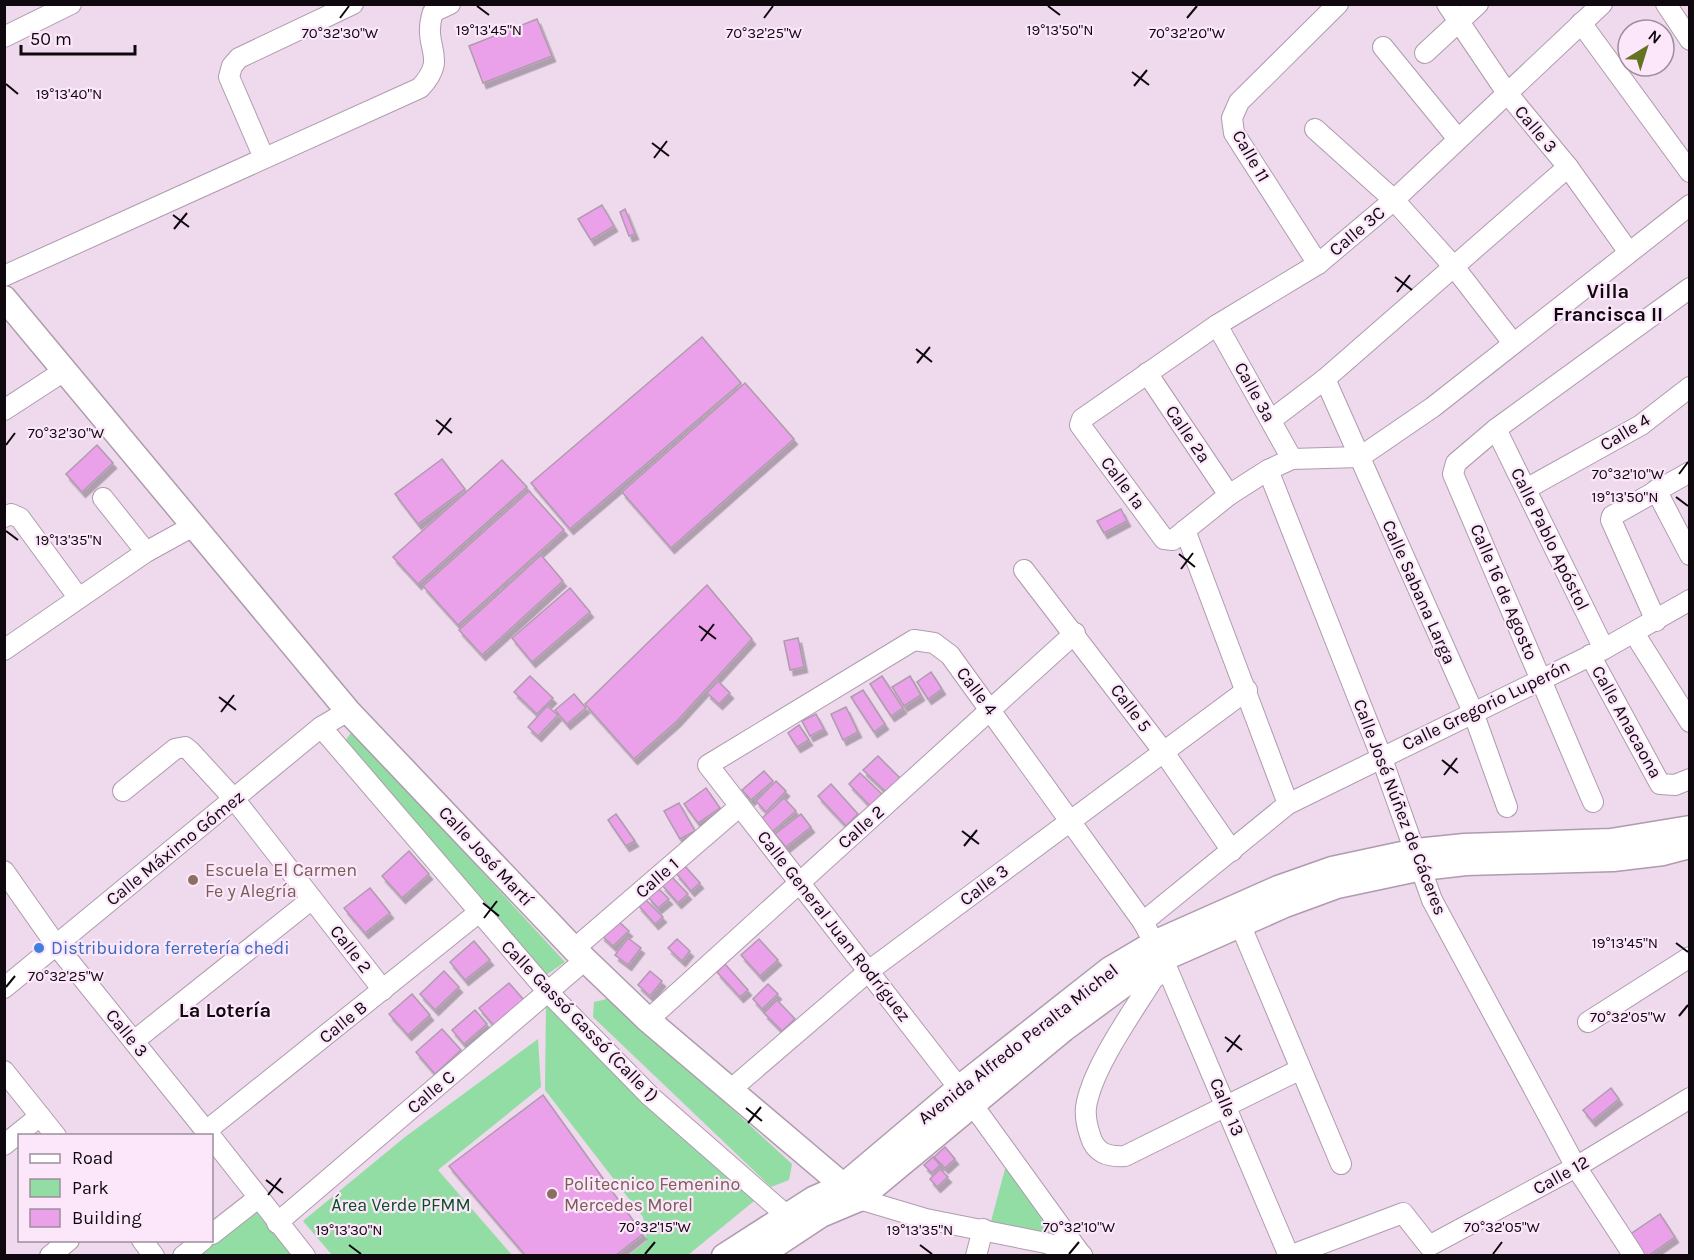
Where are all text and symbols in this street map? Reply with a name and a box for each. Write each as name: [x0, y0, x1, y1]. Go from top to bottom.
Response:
scale bar: [21, 18, 135, 56]
north arrow: [1616, 18, 1676, 78]
text: 19°13'45"N: [456, 21, 522, 39]
text: 19°13'50"N: [1027, 21, 1093, 39]
text: 70°32'30"W: [302, 24, 379, 42]
text: 70°32'25"W: [726, 24, 802, 42]
text: 70°32'20"W: [1149, 24, 1226, 42]
text: N: [1645, 26, 1665, 48]
text: 50 m: [30, 28, 72, 50]
text: 19°13'40"N: [36, 85, 102, 103]
street label: Calle 3: [1510, 101, 1562, 157]
street label: Calle 11: [1227, 126, 1275, 186]
street label: Calle 3C: [1325, 201, 1389, 261]
district label: Villa Francisca II: [1553, 280, 1663, 326]
street label: Calle 3a: [1230, 358, 1280, 426]
street label: Calle 2a: [1161, 401, 1215, 467]
street label: Calle 4: [1596, 409, 1654, 455]
text: 70°32'30"W: [28, 424, 105, 442]
street label: Calle 1a: [1096, 452, 1150, 514]
street label: Calle Pablo Apóstol: [1506, 464, 1594, 614]
text: 70°32'10"W: [1592, 465, 1665, 483]
text: 19°13'50"N: [1592, 488, 1658, 506]
street label: Calle Sabana Larga: [1377, 516, 1461, 668]
street label: Calle 16 de Agosto: [1465, 521, 1543, 663]
text: 19°13'35"N: [36, 531, 102, 549]
street label: Calle Gregorio Luperón: [1398, 655, 1574, 755]
street label: Calle Anacaona: [1587, 662, 1667, 782]
street label: Calle 4: [952, 663, 1002, 719]
street label: Calle 5: [1106, 680, 1156, 736]
street label: Calle José Núñez de Cáceres: [1349, 696, 1451, 918]
street label: Calle Máximo Gómez: [102, 786, 248, 910]
street label: Calle 2: [833, 800, 889, 854]
street label: Calle José Martí: [434, 802, 538, 911]
street label: Calle General Juan Rodríguez: [752, 826, 916, 1026]
street label: Calle 1: [631, 853, 683, 903]
place label: Escuela El Carmen Fe y Alegría: [205, 859, 357, 902]
street label: Calle 3: [955, 860, 1013, 910]
marker: Escuela El Carmen Fe y Alegría: [186, 873, 200, 887]
street label: Calle 2: [325, 921, 377, 977]
text: 19°13'45"N: [1592, 934, 1658, 952]
street label: Calle Gassó Gassó (Calle 1): [497, 935, 663, 1107]
place label: Distribuidora ferretería chedi: [51, 937, 290, 959]
marker: Distribuidora ferretería chedi: [32, 941, 46, 955]
street label: Avenida Alfredo Peralta Michel: [913, 959, 1123, 1129]
text: 70°32'25"W: [28, 967, 104, 985]
street label: Calle B: [314, 996, 372, 1048]
district label: La Lotería: [179, 999, 271, 1022]
street label: Calle 3: [101, 1005, 153, 1061]
text: 70°32'05"W: [1590, 1008, 1667, 1026]
street label: Calle C: [403, 1066, 459, 1118]
street label: Calle 13: [1205, 1075, 1249, 1139]
legend: [18, 1134, 213, 1242]
text: Road: [72, 1147, 113, 1169]
street label: Calle 12: [1529, 1151, 1593, 1199]
place label: Politecnico Femenino Mercedes Morel: [564, 1173, 740, 1216]
text: Park: [72, 1177, 109, 1199]
marker: Politecnico Femenino Mercedes Morel: [545, 1187, 559, 1201]
park label: Área Verde PFMM: [331, 1193, 471, 1216]
text: Building: [72, 1207, 142, 1229]
text: 70°32'15"W: [619, 1218, 692, 1236]
text: 70°32'10"W: [1043, 1218, 1116, 1236]
text: 70°32'05"W: [1464, 1218, 1541, 1236]
text: 19°13'30"N: [315, 1221, 383, 1239]
text: 19°13'35"N: [887, 1221, 953, 1239]

